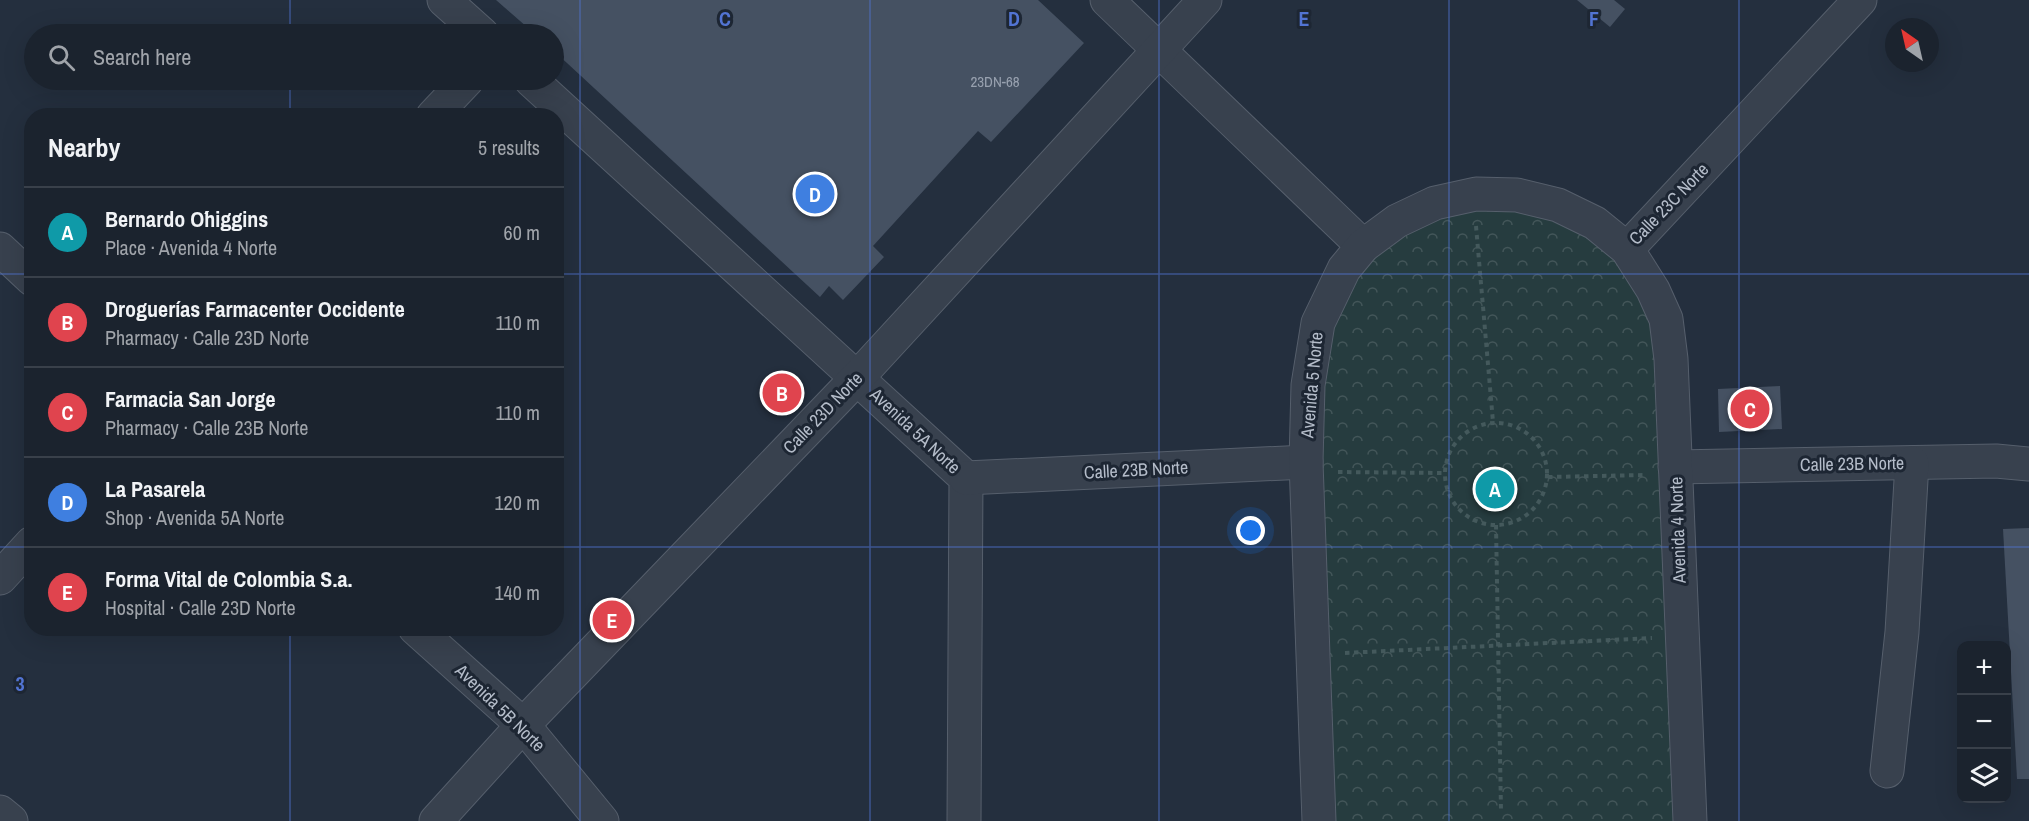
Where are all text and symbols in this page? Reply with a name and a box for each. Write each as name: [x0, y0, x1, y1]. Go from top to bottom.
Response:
text: C: [719, 5, 731, 32]
text: D: [1008, 5, 1020, 32]
text: E: [1299, 5, 1310, 32]
text: F: [1589, 5, 1599, 32]
north arrow: [1885, 18, 1939, 72]
search box: [24, 24, 564, 90]
icon: search: [45, 41, 78, 74]
text: Search here: [93, 42, 191, 72]
house number: 23DN-68: [970, 71, 1020, 92]
text: Nearby: [48, 130, 120, 165]
text: 5 results: [478, 134, 540, 161]
street label: Calle 23C Norte: [1623, 157, 1714, 250]
pin: D: [796, 172, 834, 216]
text: Bernardo O´higgins: [105, 204, 268, 234]
text: A: [62, 219, 73, 246]
text: 60 m: [504, 219, 540, 246]
text: Place · Avenida 4 Norte: [105, 234, 277, 261]
text: Droguerías Farmacenter Occidente: [105, 294, 405, 324]
text: B: [62, 309, 73, 336]
text: 110 m: [496, 309, 540, 336]
text: Pharmacy · Calle 23D Norte: [105, 324, 309, 351]
street label: Avenida 5 Norte: [1294, 331, 1329, 440]
street label: Calle 23D Norte: [777, 366, 868, 459]
pin: B: [762, 370, 802, 416]
street label: Avenida 5A Norte: [864, 381, 966, 479]
text: Farmacia San Jorge: [105, 384, 276, 414]
pin: C: [1730, 386, 1770, 432]
text: C: [62, 399, 73, 426]
text: 110 m: [496, 399, 540, 426]
text: Pharmacy · Calle 23B Norte: [105, 414, 308, 441]
street label: Calle 23B Norte: [1800, 450, 1904, 477]
street label: Calle 23B Norte: [1083, 454, 1189, 485]
pin: A: [1476, 466, 1514, 512]
text: La Pasarela: [105, 474, 205, 504]
street label: Avenida 4 Norte: [1663, 476, 1692, 585]
text: D: [62, 489, 73, 516]
text: 120 m: [494, 489, 540, 516]
text: Shop · Avenida 5A Norte: [105, 504, 284, 531]
your location: [1236, 516, 1265, 545]
text: Forma Vital de Colombia S.a.: [105, 564, 352, 594]
text: E: [62, 579, 73, 606]
text: 140 m: [494, 579, 540, 606]
text: Hospital · Calle 23D Norte: [105, 594, 296, 621]
pin: E: [592, 598, 632, 642]
map controls: [1957, 641, 2011, 803]
button: +: [1957, 641, 2011, 695]
street label: Avenida 5B Norte: [449, 658, 551, 757]
text: 3: [15, 670, 25, 697]
button: −: [1957, 695, 2011, 749]
button: layers: [1957, 749, 2011, 803]

